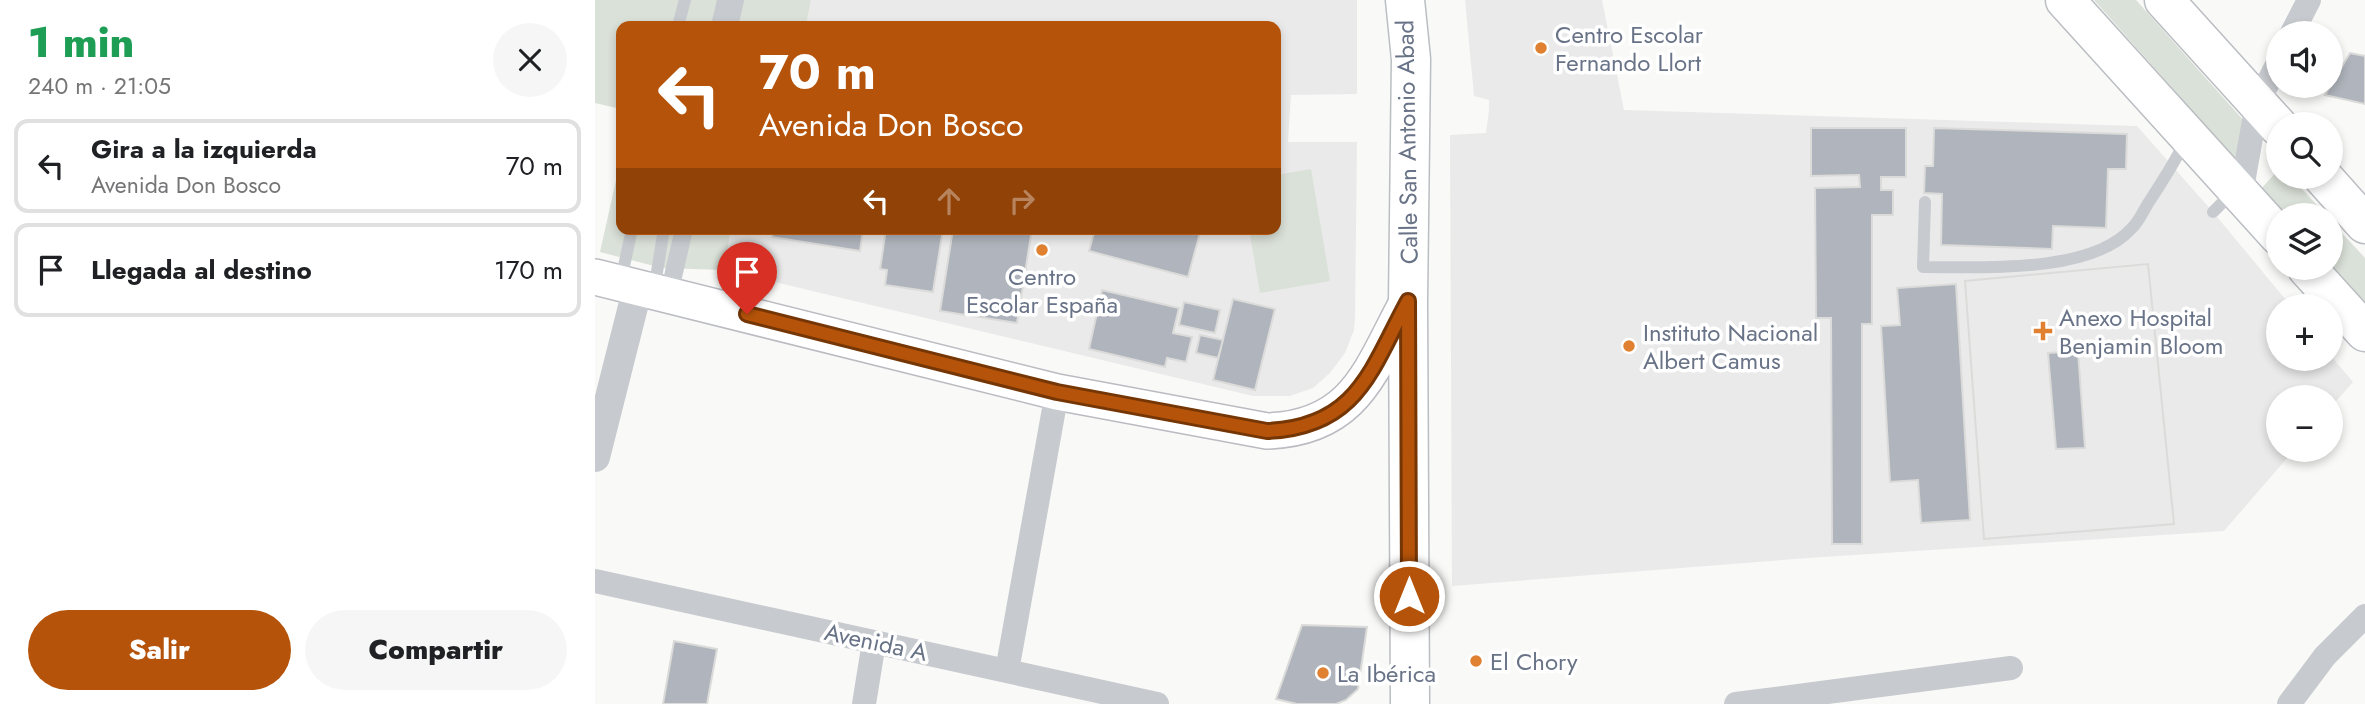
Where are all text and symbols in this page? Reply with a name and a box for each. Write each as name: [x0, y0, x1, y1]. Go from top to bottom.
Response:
text: 1 min: [28, 12, 134, 73]
place label: Centro Escolar Fernando Llort: [1555, 17, 1704, 80]
street label: Calle San Antonio Abad: [1387, 20, 1427, 264]
map controls: [2266, 21, 2343, 462]
button: sound: [2266, 21, 2343, 98]
button: close: [493, 23, 567, 97]
text: 70 m: [759, 37, 876, 107]
marker: Centro Escolar Fernando Llort: [1533, 40, 1549, 56]
icon: left: [644, 49, 735, 140]
text: 240 m · 21:05: [28, 69, 171, 103]
text: Avenida Don Bosco: [759, 102, 1024, 148]
button: search: [2266, 112, 2343, 189]
text: Gira a la izquierda: [91, 130, 317, 168]
icon: left: [32, 147, 70, 185]
text: 70 m: [506, 147, 563, 185]
text: Avenida Don Bosco: [91, 168, 281, 202]
icon: left: [857, 182, 895, 220]
icon: ahead: [930, 182, 968, 220]
icon: right: [1003, 182, 1041, 220]
button: layers: [2266, 203, 2343, 280]
pin: [717, 242, 777, 314]
marker: Centro Escolar España: [1034, 242, 1050, 258]
icon: arrive: [32, 251, 70, 289]
text: Llegada al destino: [91, 251, 312, 289]
text: 170 m: [494, 251, 563, 289]
icon: arrive: [728, 253, 766, 291]
place label: Centro Escolar España: [966, 259, 1118, 322]
button: +: [2266, 294, 2343, 371]
place label: Anexo Hospital Benjamin Bloom: [2059, 300, 2224, 363]
place label: Instituto Nacional Albert Camus: [1643, 315, 1818, 378]
marker: Anexo Hospital Benjamin Bloom: [2033, 321, 2053, 341]
marker: Instituto Nacional Albert Camus: [1621, 338, 1637, 354]
button: −: [2266, 385, 2343, 462]
position arrow: [1372, 559, 1446, 633]
button: Salir: [28, 610, 291, 690]
button: Compartir: [305, 610, 567, 690]
street label: Avenida A: [821, 614, 931, 670]
place label: El Chory: [1490, 644, 1578, 679]
marker: El Chory: [1468, 653, 1484, 669]
place label: La Ibérica: [1337, 656, 1436, 691]
marker: La Ibérica: [1315, 665, 1331, 681]

